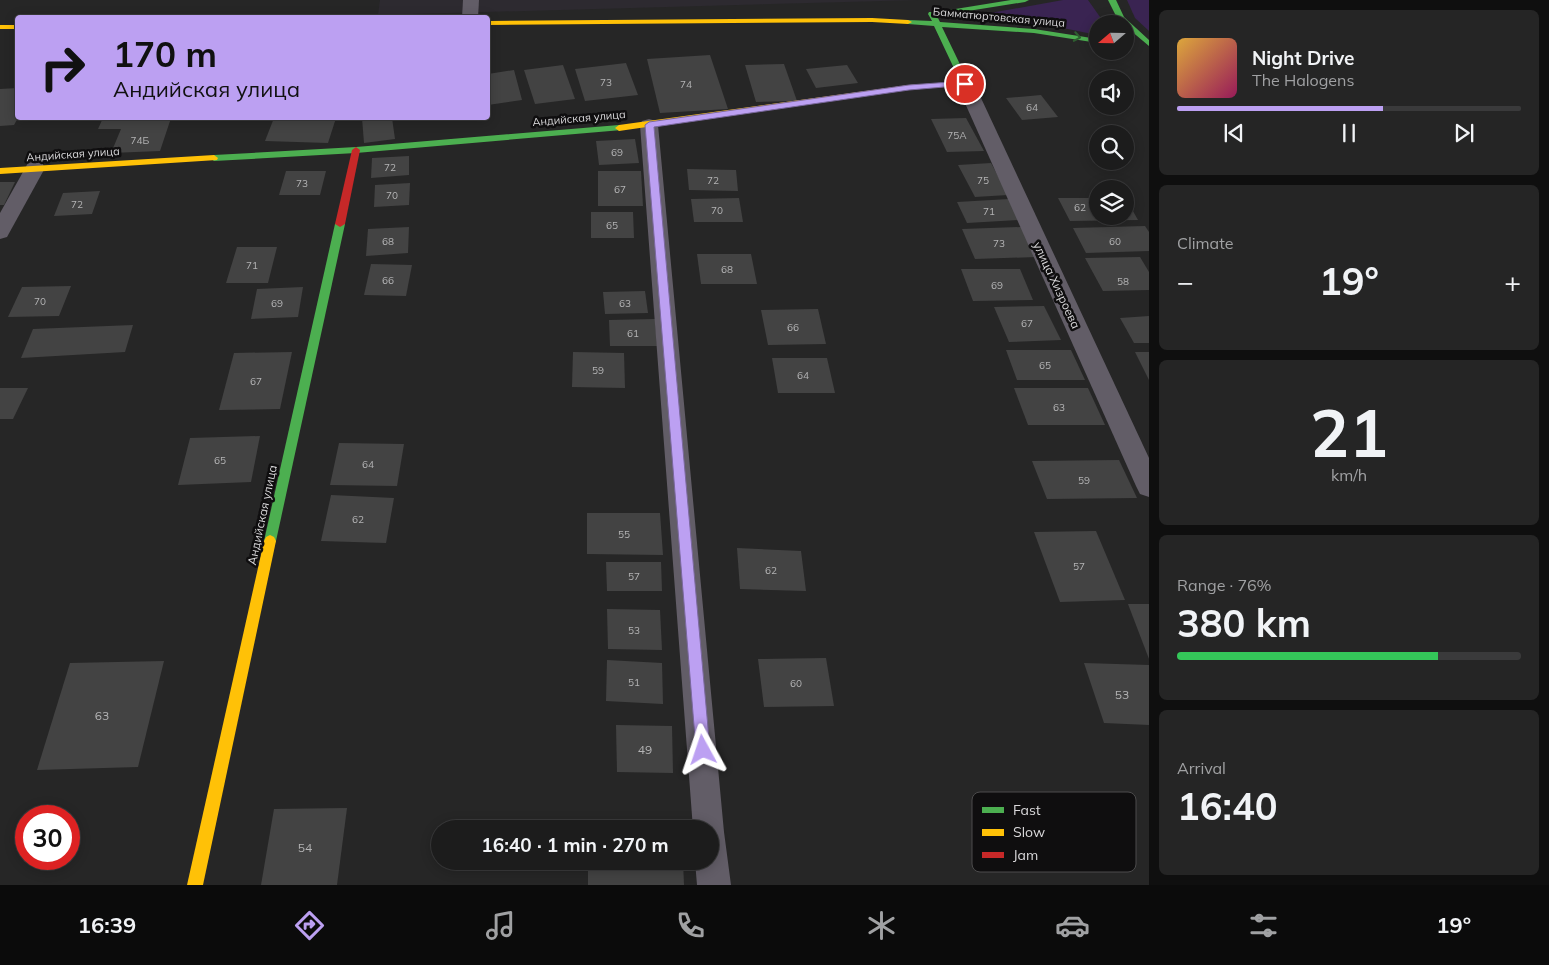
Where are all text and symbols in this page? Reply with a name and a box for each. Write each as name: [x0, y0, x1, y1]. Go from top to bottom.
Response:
street label: Бамматюртовская улица: [932, 4, 1066, 30]
north arrow: [1089, 15, 1134, 60]
map controls: [1089, 15, 1134, 225]
one-way arrow: [1073, 31, 1082, 42]
text: 170 m: [113, 32, 217, 76]
icon: right: [30, 35, 95, 100]
text: Night Drive: [1252, 46, 1354, 70]
pin: [944, 63, 986, 105]
icon: arrive: [951, 70, 979, 98]
button: sound: [1089, 70, 1134, 115]
text: The Halogens: [1252, 70, 1354, 90]
text: Андийская улица: [113, 75, 300, 103]
house number: 73: [600, 76, 612, 89]
house number: 74: [680, 78, 692, 91]
house number: 64: [1026, 101, 1038, 114]
street label: Андийская улица: [532, 107, 626, 129]
icon: previous: [1220, 119, 1248, 147]
icon: pause: [1335, 119, 1363, 147]
icon: next: [1450, 119, 1478, 147]
button: search: [1089, 125, 1134, 170]
house number: 75А: [947, 129, 967, 142]
house number: 74Б: [131, 134, 150, 147]
street label: Андийская улица: [26, 144, 120, 164]
house number: 69: [611, 146, 623, 159]
house number: 72: [384, 161, 396, 174]
house number: 72: [707, 174, 719, 187]
house number: 75: [977, 174, 989, 187]
house number: 73: [296, 177, 308, 190]
button: layers: [1089, 180, 1134, 225]
house number: 67: [614, 183, 626, 196]
house number: 70: [386, 189, 398, 202]
house number: 72: [71, 198, 83, 211]
house number: 62: [1074, 201, 1086, 214]
house number: 70: [711, 204, 723, 217]
house number: 71: [983, 205, 995, 218]
house number: 65: [606, 219, 618, 232]
text: Climate: [1177, 233, 1233, 253]
house number: 68: [382, 235, 394, 248]
house number: 60: [1109, 235, 1121, 248]
house number: 73: [993, 237, 1005, 250]
street label: улица Хизроева: [1030, 239, 1084, 331]
text: 19°: [1319, 257, 1379, 305]
house number: 71: [246, 259, 258, 272]
house number: 68: [721, 263, 733, 276]
text: −: [1177, 264, 1194, 299]
text: +: [1504, 264, 1521, 299]
house number: 66: [382, 274, 394, 287]
house number: 58: [1117, 275, 1129, 288]
house number: 69: [991, 279, 1003, 292]
house number: 70: [34, 295, 46, 308]
house number: 69: [271, 297, 283, 310]
house number: 63: [619, 297, 631, 310]
house number: 67: [1021, 317, 1033, 330]
house number: 66: [787, 321, 799, 334]
house number: 61: [627, 327, 639, 340]
house number: 65: [1039, 359, 1051, 372]
house number: 59: [592, 364, 604, 377]
house number: 64: [797, 369, 809, 382]
house number: 67: [250, 375, 262, 388]
text: 21: [1310, 392, 1388, 473]
house number: 63: [1053, 401, 1065, 414]
house number: 65: [214, 454, 226, 467]
house number: 64: [362, 458, 374, 471]
street label: Андийская улица: [244, 464, 280, 566]
text: km/h: [1331, 465, 1367, 485]
house number: 59: [1078, 474, 1090, 487]
house number: 62: [352, 513, 364, 526]
house number: 55: [618, 528, 630, 541]
house number: 57: [1073, 560, 1085, 573]
house number: 62: [765, 564, 777, 577]
house number: 57: [628, 570, 640, 583]
text: Range · 76%: [1177, 575, 1272, 595]
text: 380 km: [1177, 599, 1311, 647]
house number: 53: [628, 624, 640, 637]
house number: 51: [628, 676, 640, 689]
house number: 60: [790, 677, 802, 690]
house number: 53: [1115, 687, 1129, 702]
house number: 63: [95, 708, 109, 723]
position arrow: [676, 723, 728, 775]
house number: 49: [638, 742, 652, 757]
text: Arrival: [1177, 758, 1226, 778]
text: 16:40: [1177, 782, 1278, 830]
legend: [972, 792, 1136, 872]
text: Fast: [1013, 801, 1041, 819]
speed limit sign: 30: [15, 805, 80, 870]
text: Slow: [1013, 823, 1045, 841]
text: 16:40 · 1 min · 270 m: [481, 833, 669, 857]
house number: 54: [298, 840, 312, 855]
text: Jam: [1013, 846, 1038, 864]
icon: directions: [292, 908, 327, 943]
icon: music: [483, 908, 518, 943]
icon: phone: [673, 908, 708, 943]
icon: climate: [864, 908, 899, 943]
icon: car: [1055, 908, 1090, 943]
icon: filters: [1246, 908, 1281, 943]
text: 16:39: [78, 911, 136, 939]
text: 19°: [1436, 911, 1471, 939]

